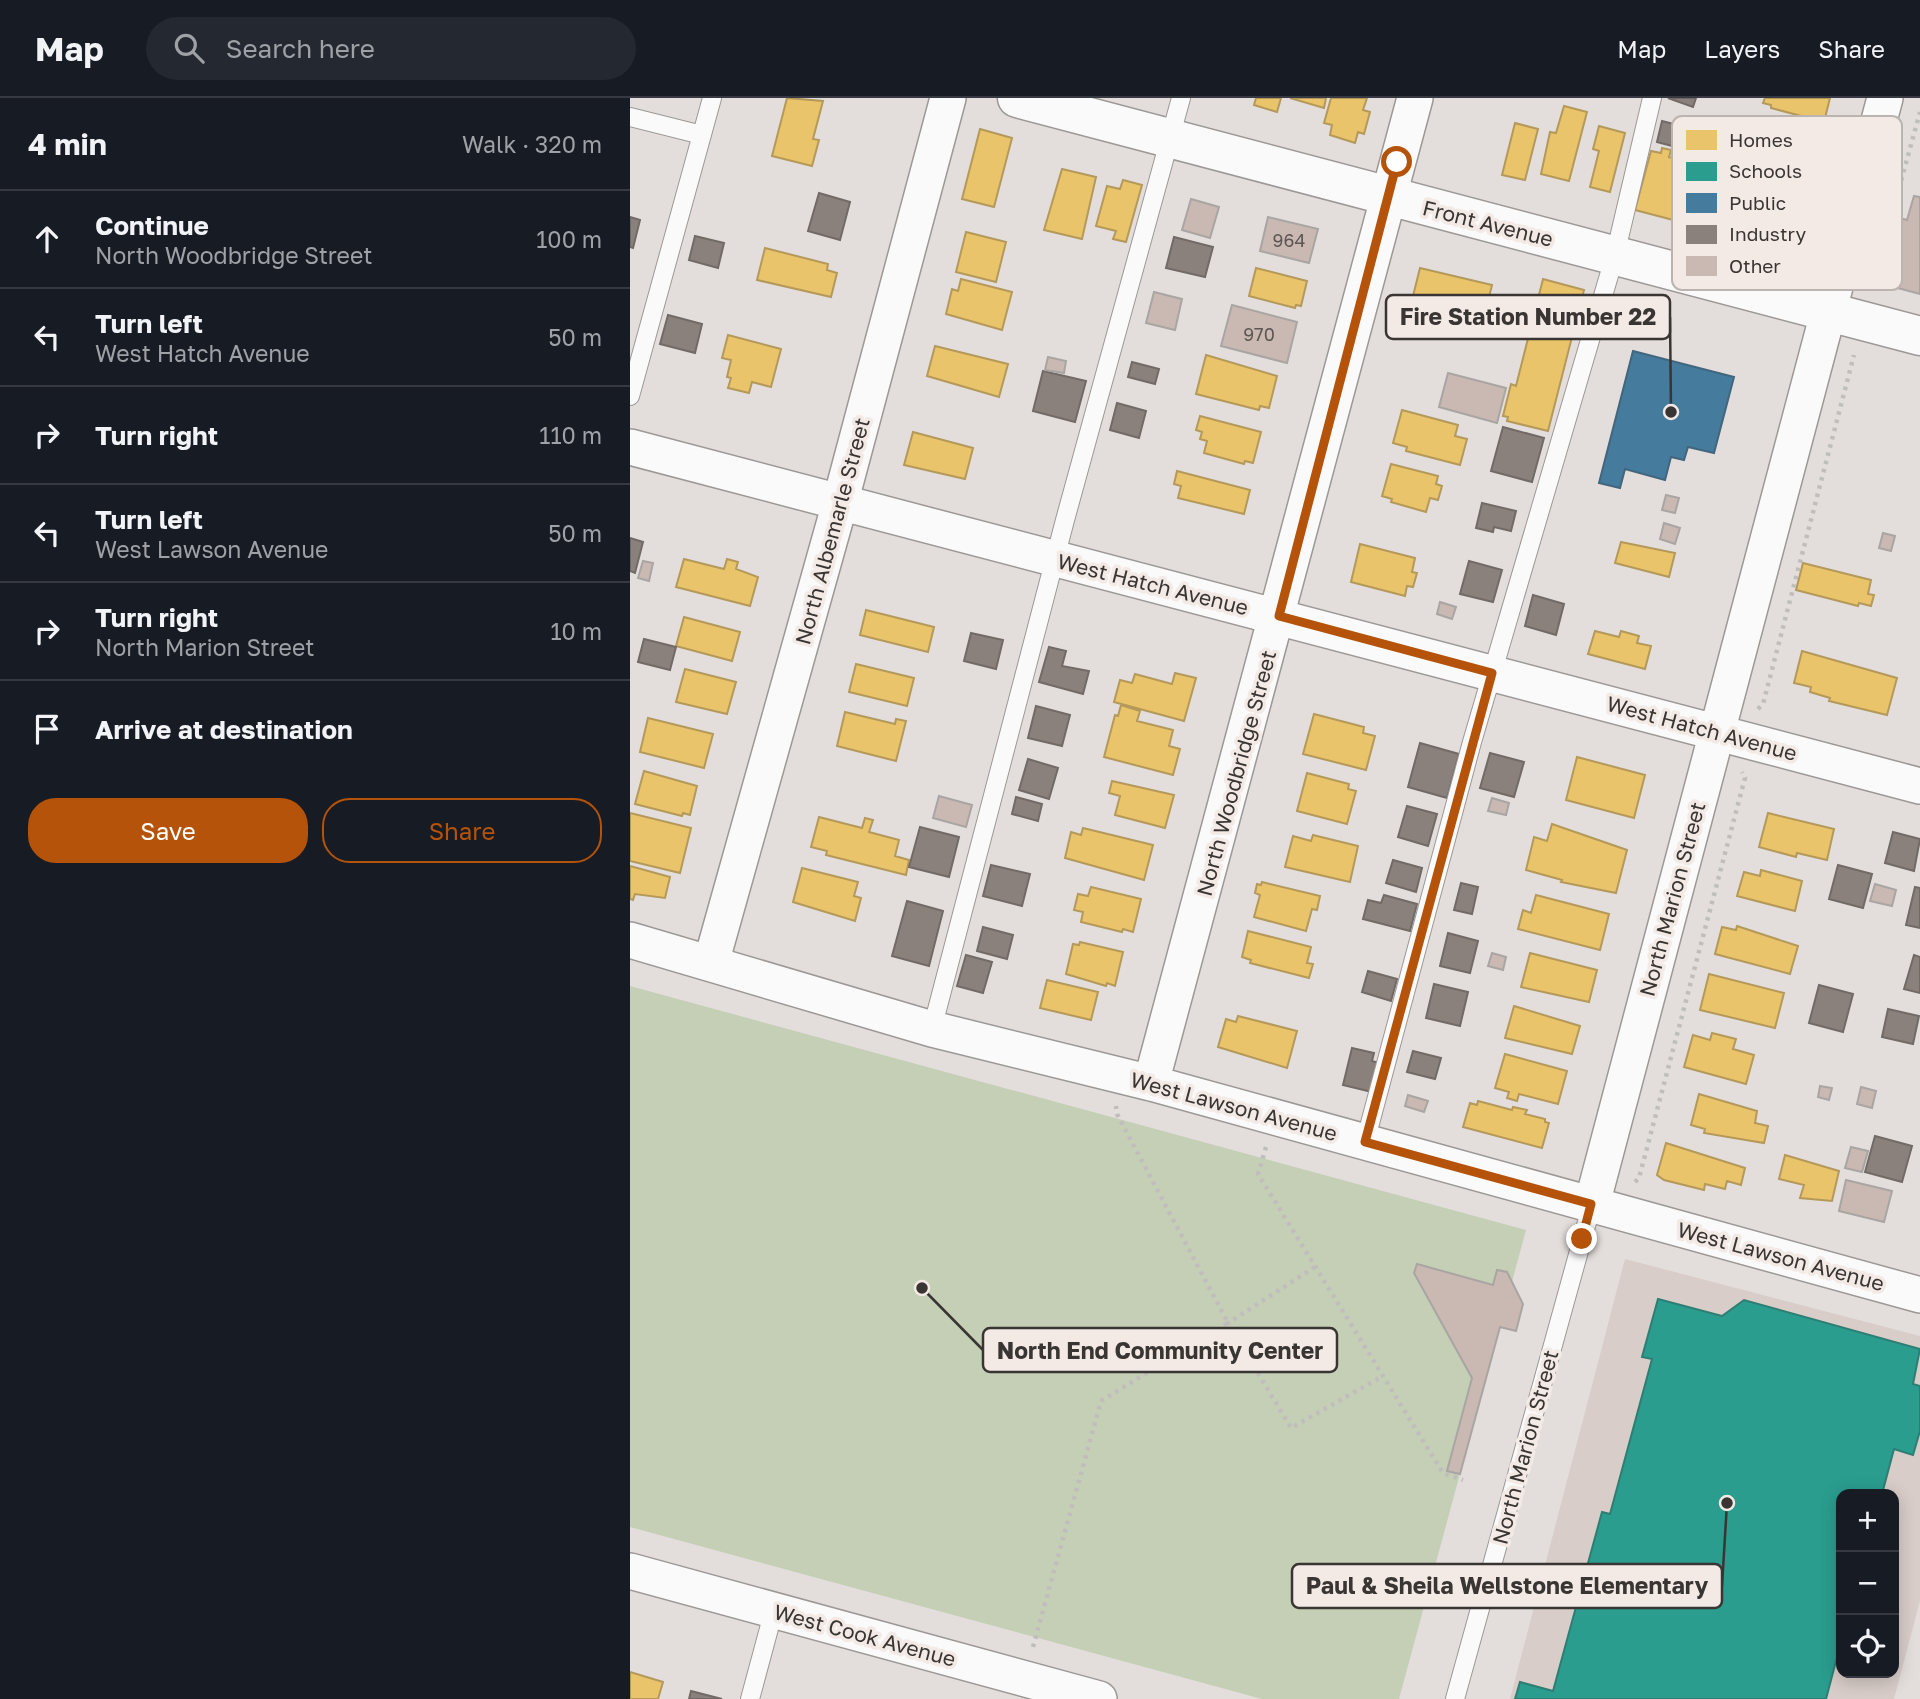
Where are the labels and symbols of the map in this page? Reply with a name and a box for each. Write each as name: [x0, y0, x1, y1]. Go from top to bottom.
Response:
legend: [1672, 116, 1902, 290]
text: Homes: [1729, 128, 1793, 151]
route start: [1381, 146, 1412, 177]
text: Schools: [1729, 159, 1802, 182]
text: Public: [1729, 191, 1786, 214]
street label: Front Avenue: [1420, 194, 1556, 252]
text: Industry: [1729, 222, 1806, 245]
house number: 964: [1273, 229, 1305, 251]
text: Other: [1729, 254, 1781, 277]
callout: Fire Station Number 22: [1386, 295, 1670, 339]
text: Fire Station Number 22: [1400, 302, 1656, 330]
house number: 970: [1243, 323, 1275, 345]
street label: North Albemarle Street: [789, 415, 875, 647]
street label: West Hatch Avenue: [1055, 548, 1251, 620]
street label: North Woodbridge Street: [1191, 647, 1281, 899]
street label: West Hatch Avenue: [1604, 690, 1800, 766]
street label: North Marion Street: [1634, 799, 1710, 999]
street label: West Lawson Avenue: [1128, 1066, 1340, 1146]
street label: West Lawson Avenue: [1675, 1216, 1887, 1296]
route end: [1566, 1223, 1597, 1254]
callout: North End Community Center: [983, 1328, 1337, 1372]
text: North End Community Center: [997, 1336, 1323, 1364]
street label: North Marion Street: [1487, 1347, 1563, 1547]
callout: Paul & Sheila Wellstone Elementary: [1292, 1564, 1722, 1608]
text: Paul & Sheila Wellstone Elementary: [1306, 1571, 1708, 1599]
street label: West Cook Avenue: [771, 1598, 959, 1672]

